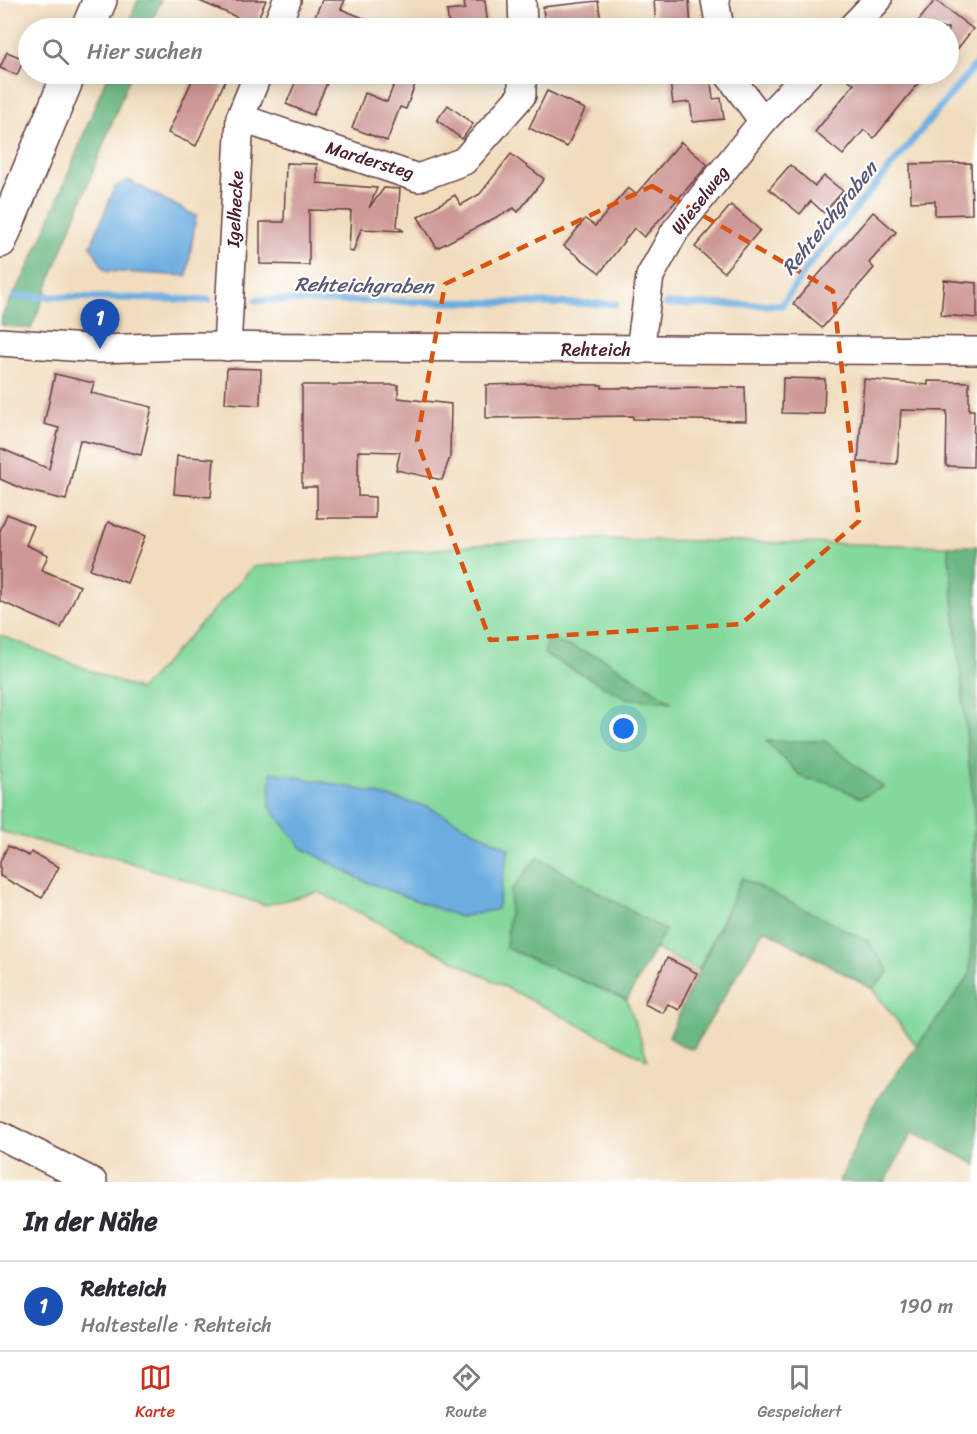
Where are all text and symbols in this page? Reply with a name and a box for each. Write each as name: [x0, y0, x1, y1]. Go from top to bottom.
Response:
search box: [18, 18, 959, 84]
text: Hier suchen: [87, 32, 202, 71]
icon: search: [39, 35, 72, 68]
street label: Mardersteg: [322, 131, 418, 189]
water label: Rehteichgraben: [772, 152, 888, 283]
street label: Wieselweg: [662, 158, 738, 242]
street label: Igelhecke: [217, 170, 253, 249]
water label: Rehteichgraben: [295, 267, 436, 304]
pin: 1: [80, 300, 120, 349]
street label: Rehteich: [561, 334, 631, 366]
your location: [609, 714, 638, 743]
text: In der Nähe: [24, 1198, 158, 1244]
text: Rehteich: [81, 1269, 167, 1308]
text: 1: [39, 1289, 48, 1324]
text: 190 m: [899, 1289, 953, 1324]
text: Haltestelle · Rehteich: [81, 1308, 272, 1343]
tab: Karte: [135, 1361, 175, 1426]
tab: Route: [446, 1361, 487, 1426]
tab: Gespeichert: [757, 1361, 842, 1426]

